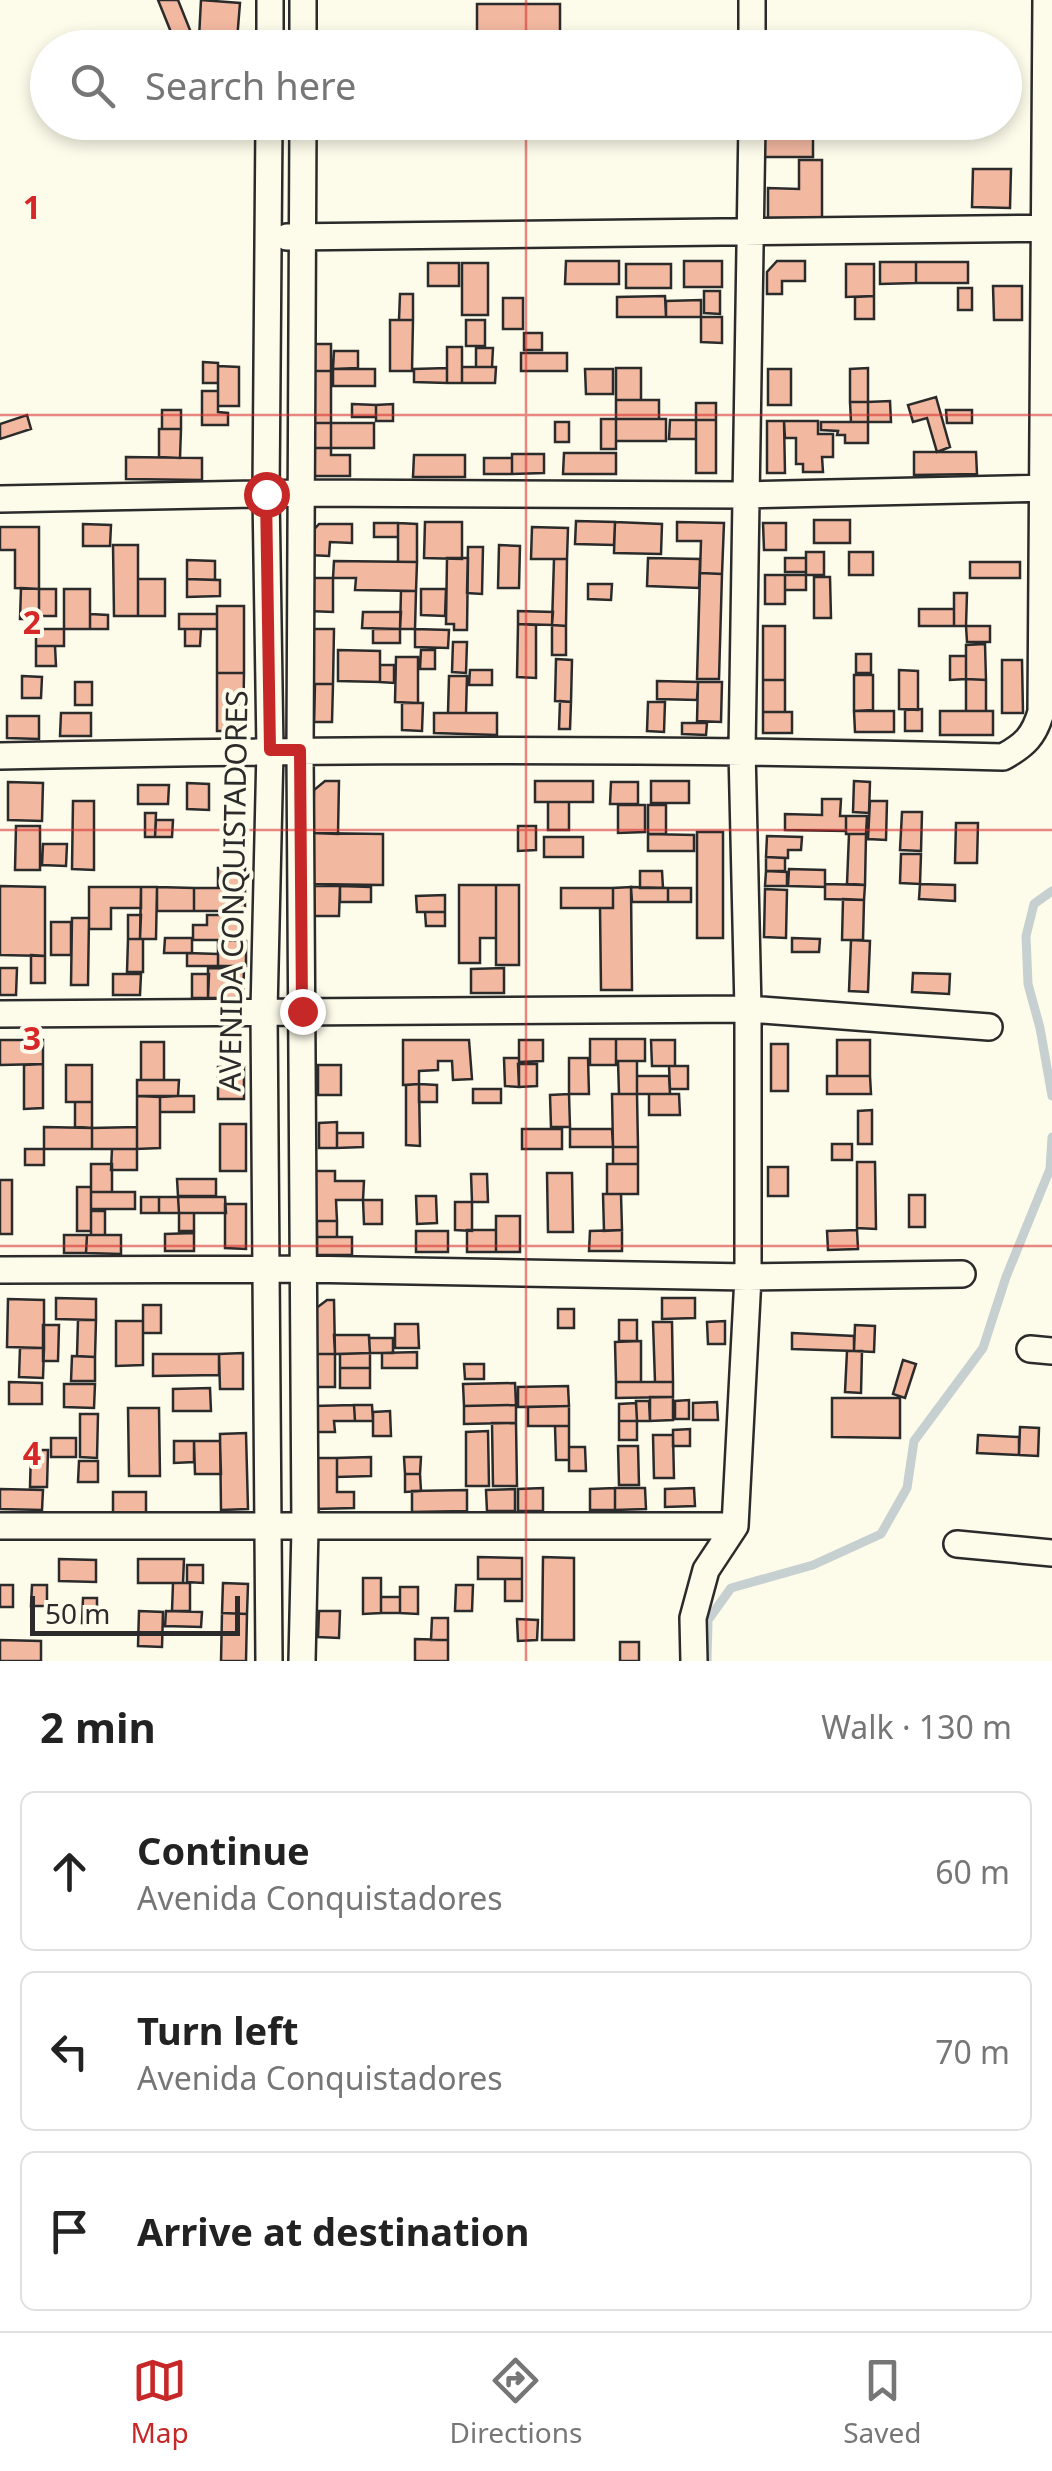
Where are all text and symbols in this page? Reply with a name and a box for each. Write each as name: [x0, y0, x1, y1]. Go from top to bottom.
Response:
search box: [30, 30, 1022, 140]
icon: search: [65, 58, 120, 113]
text: Search here: [145, 59, 356, 111]
text: 1: [23, 185, 41, 228]
route start: [244, 472, 290, 518]
text: 2: [23, 600, 41, 643]
street label: AVENIDA CONQUISTADORES: [209, 690, 256, 1092]
route end: [280, 989, 326, 1035]
text: 3: [23, 1016, 41, 1059]
text: 4: [23, 1431, 41, 1474]
scale bar: [30, 1591, 240, 1636]
text: 50 m: [45, 1594, 111, 1632]
text: 2 min: [40, 1698, 156, 1755]
text: Walk · 130 m: [821, 1705, 1012, 1748]
text: Continue: [137, 1824, 310, 1876]
icon: ahead: [42, 1844, 97, 1899]
text: 60 m: [935, 1850, 1010, 1893]
text: Avenida Conquistadores: [137, 1876, 503, 1919]
text: Turn left: [137, 2004, 299, 2056]
icon: left: [42, 2024, 97, 2079]
text: 70 m: [935, 2030, 1010, 2073]
text: Avenida Conquistadores: [137, 2056, 503, 2099]
icon: arrive: [42, 2204, 97, 2259]
text: Arrive at destination: [137, 2205, 529, 2257]
tab: Map: [130, 2353, 189, 2451]
tab: Directions: [450, 2353, 582, 2451]
tab: Saved: [843, 2353, 922, 2451]

